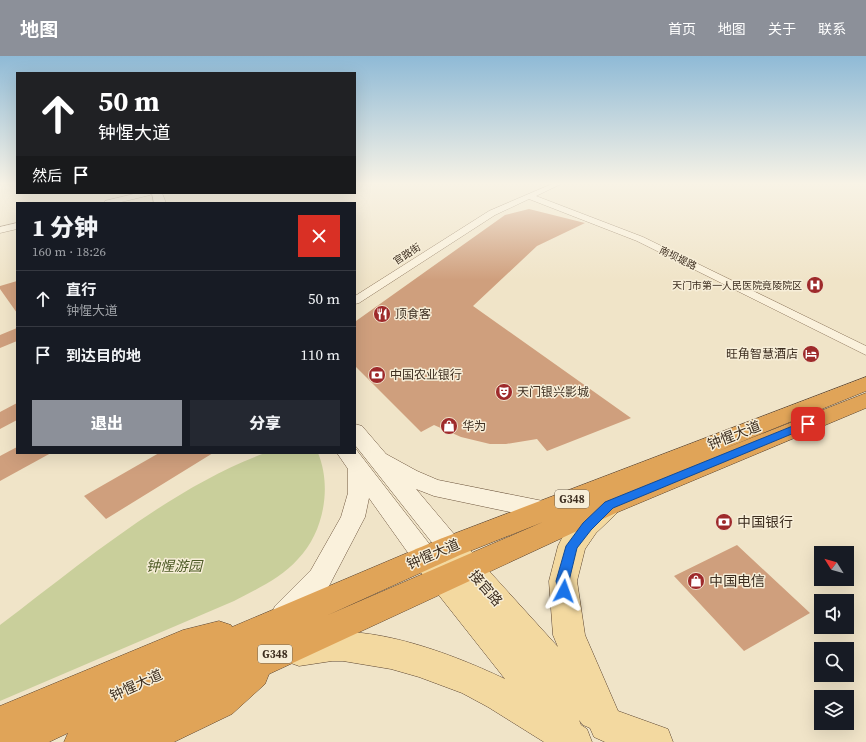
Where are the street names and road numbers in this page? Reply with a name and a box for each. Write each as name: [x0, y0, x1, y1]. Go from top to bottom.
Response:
street label: 官路街: [391, 240, 423, 268]
street label: 南坝堤路: [657, 243, 699, 273]
street label: 钟惺大道: [704, 416, 764, 454]
road number: G348: [555, 490, 589, 508]
street label: 钟惺大道: [403, 534, 463, 574]
street label: 接官路: [465, 566, 507, 610]
road number: G348: [258, 645, 292, 663]
street label: 钟惺大道: [106, 664, 166, 706]

